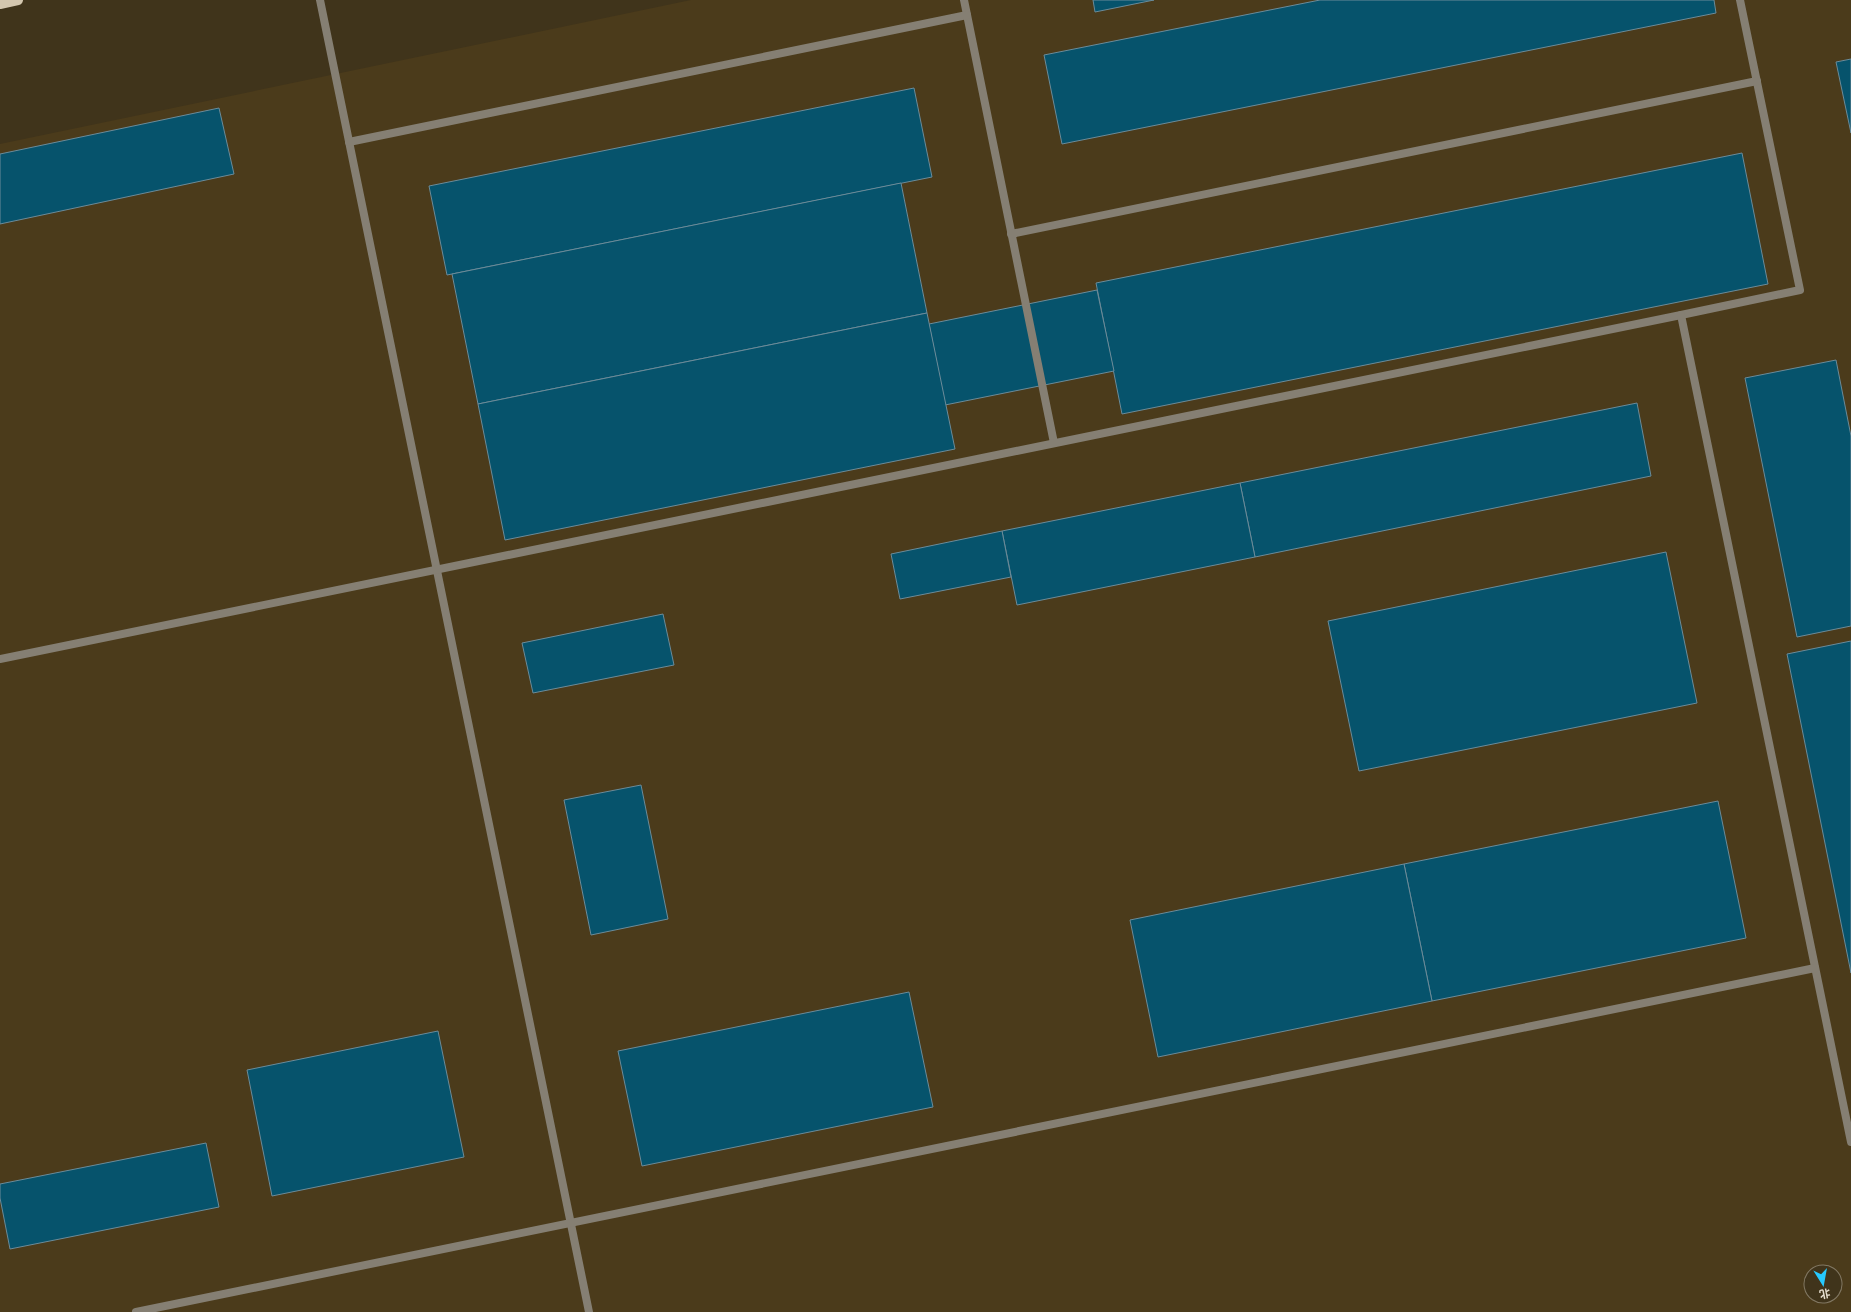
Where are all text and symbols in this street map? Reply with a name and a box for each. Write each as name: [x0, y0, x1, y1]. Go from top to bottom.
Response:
north arrow: [1803, 1264, 1843, 1304]
text: 北: [1818, 1285, 1832, 1303]

